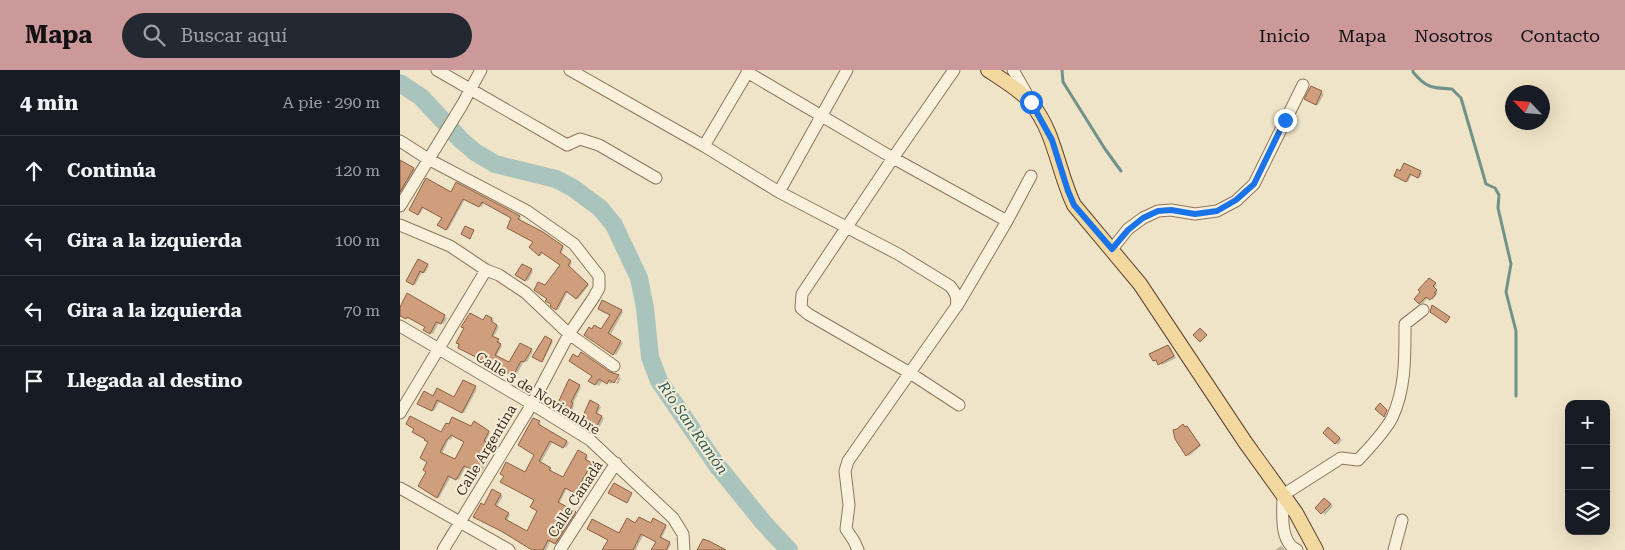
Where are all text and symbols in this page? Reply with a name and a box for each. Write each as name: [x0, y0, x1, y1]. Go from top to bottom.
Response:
search box: [122, 13, 472, 58]
text: Mapa: [25, 21, 92, 49]
icon: search: [140, 21, 168, 49]
text: Buscar aquí: [180, 24, 287, 47]
text: Inicio: [1259, 25, 1310, 46]
text: Mapa: [1338, 25, 1386, 46]
text: Nosotros: [1414, 25, 1492, 46]
text: Contacto: [1520, 25, 1600, 46]
north arrow: [1505, 85, 1550, 130]
text: 4 min: [20, 91, 78, 115]
route start: [1020, 91, 1043, 114]
text: A pie · 290 m: [283, 93, 380, 112]
route end: [1274, 109, 1297, 132]
icon: ahead: [20, 157, 48, 185]
text: Continúa: [67, 159, 156, 182]
text: 120 m: [334, 161, 380, 180]
icon: left: [20, 227, 48, 255]
text: Gira a la izquierda: [67, 229, 242, 252]
text: 100 m: [334, 231, 380, 250]
icon: left: [20, 297, 48, 325]
text: Gira a la izquierda: [67, 299, 242, 322]
text: 70 m: [343, 301, 380, 320]
street label: Calle 3 de Noviembre: [473, 348, 603, 438]
icon: arrive: [20, 367, 48, 395]
text: Llegada al destino: [67, 369, 243, 392]
water label: Río San Ramón: [654, 377, 732, 478]
map controls: [1565, 400, 1610, 535]
button: +: [1565, 400, 1610, 445]
street label: Calle Argentina: [452, 401, 520, 498]
button: −: [1565, 445, 1610, 490]
street label: Calle Canadá: [544, 457, 606, 540]
button: layers: [1565, 490, 1610, 535]

